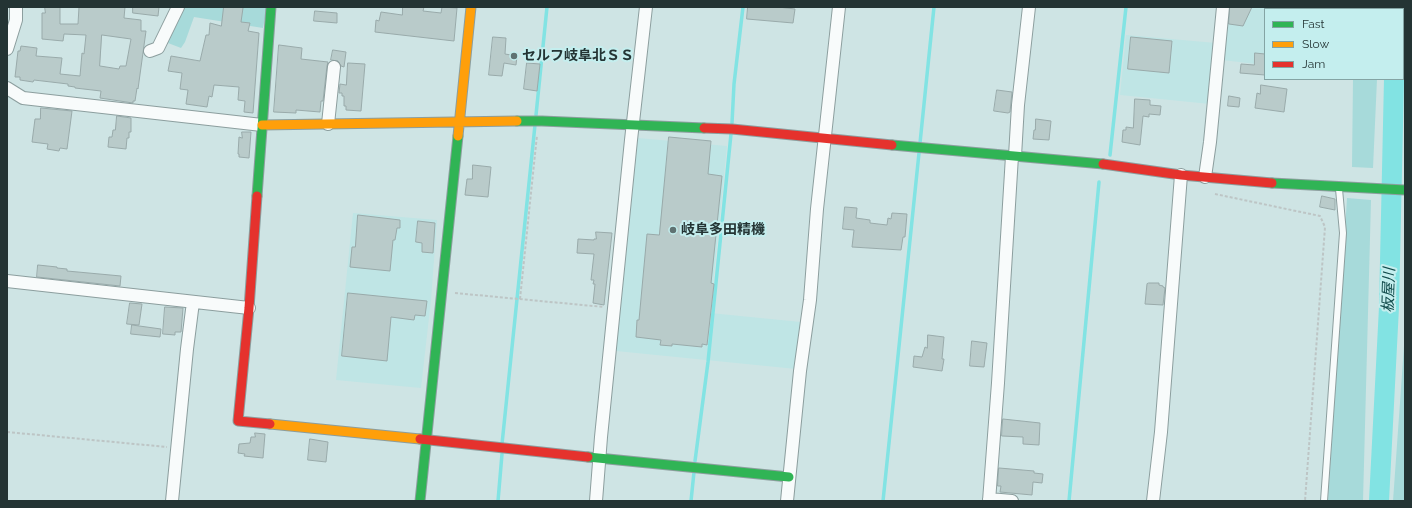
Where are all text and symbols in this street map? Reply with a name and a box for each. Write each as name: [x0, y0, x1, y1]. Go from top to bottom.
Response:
legend: [1264, 8, 1404, 80]
text: Fast: [1302, 17, 1325, 31]
text: Slow: [1302, 37, 1329, 51]
place label: セルフ岐阜北ＳＳ: [522, 48, 634, 64]
marker: セルフ岐阜北ＳＳ: [509, 51, 519, 61]
text: Jam: [1302, 57, 1325, 71]
place label: 岐阜多田精機: [681, 222, 765, 238]
marker: 岐阜多田精機: [668, 225, 678, 235]
water label: 板屋川: [1379, 267, 1399, 313]

